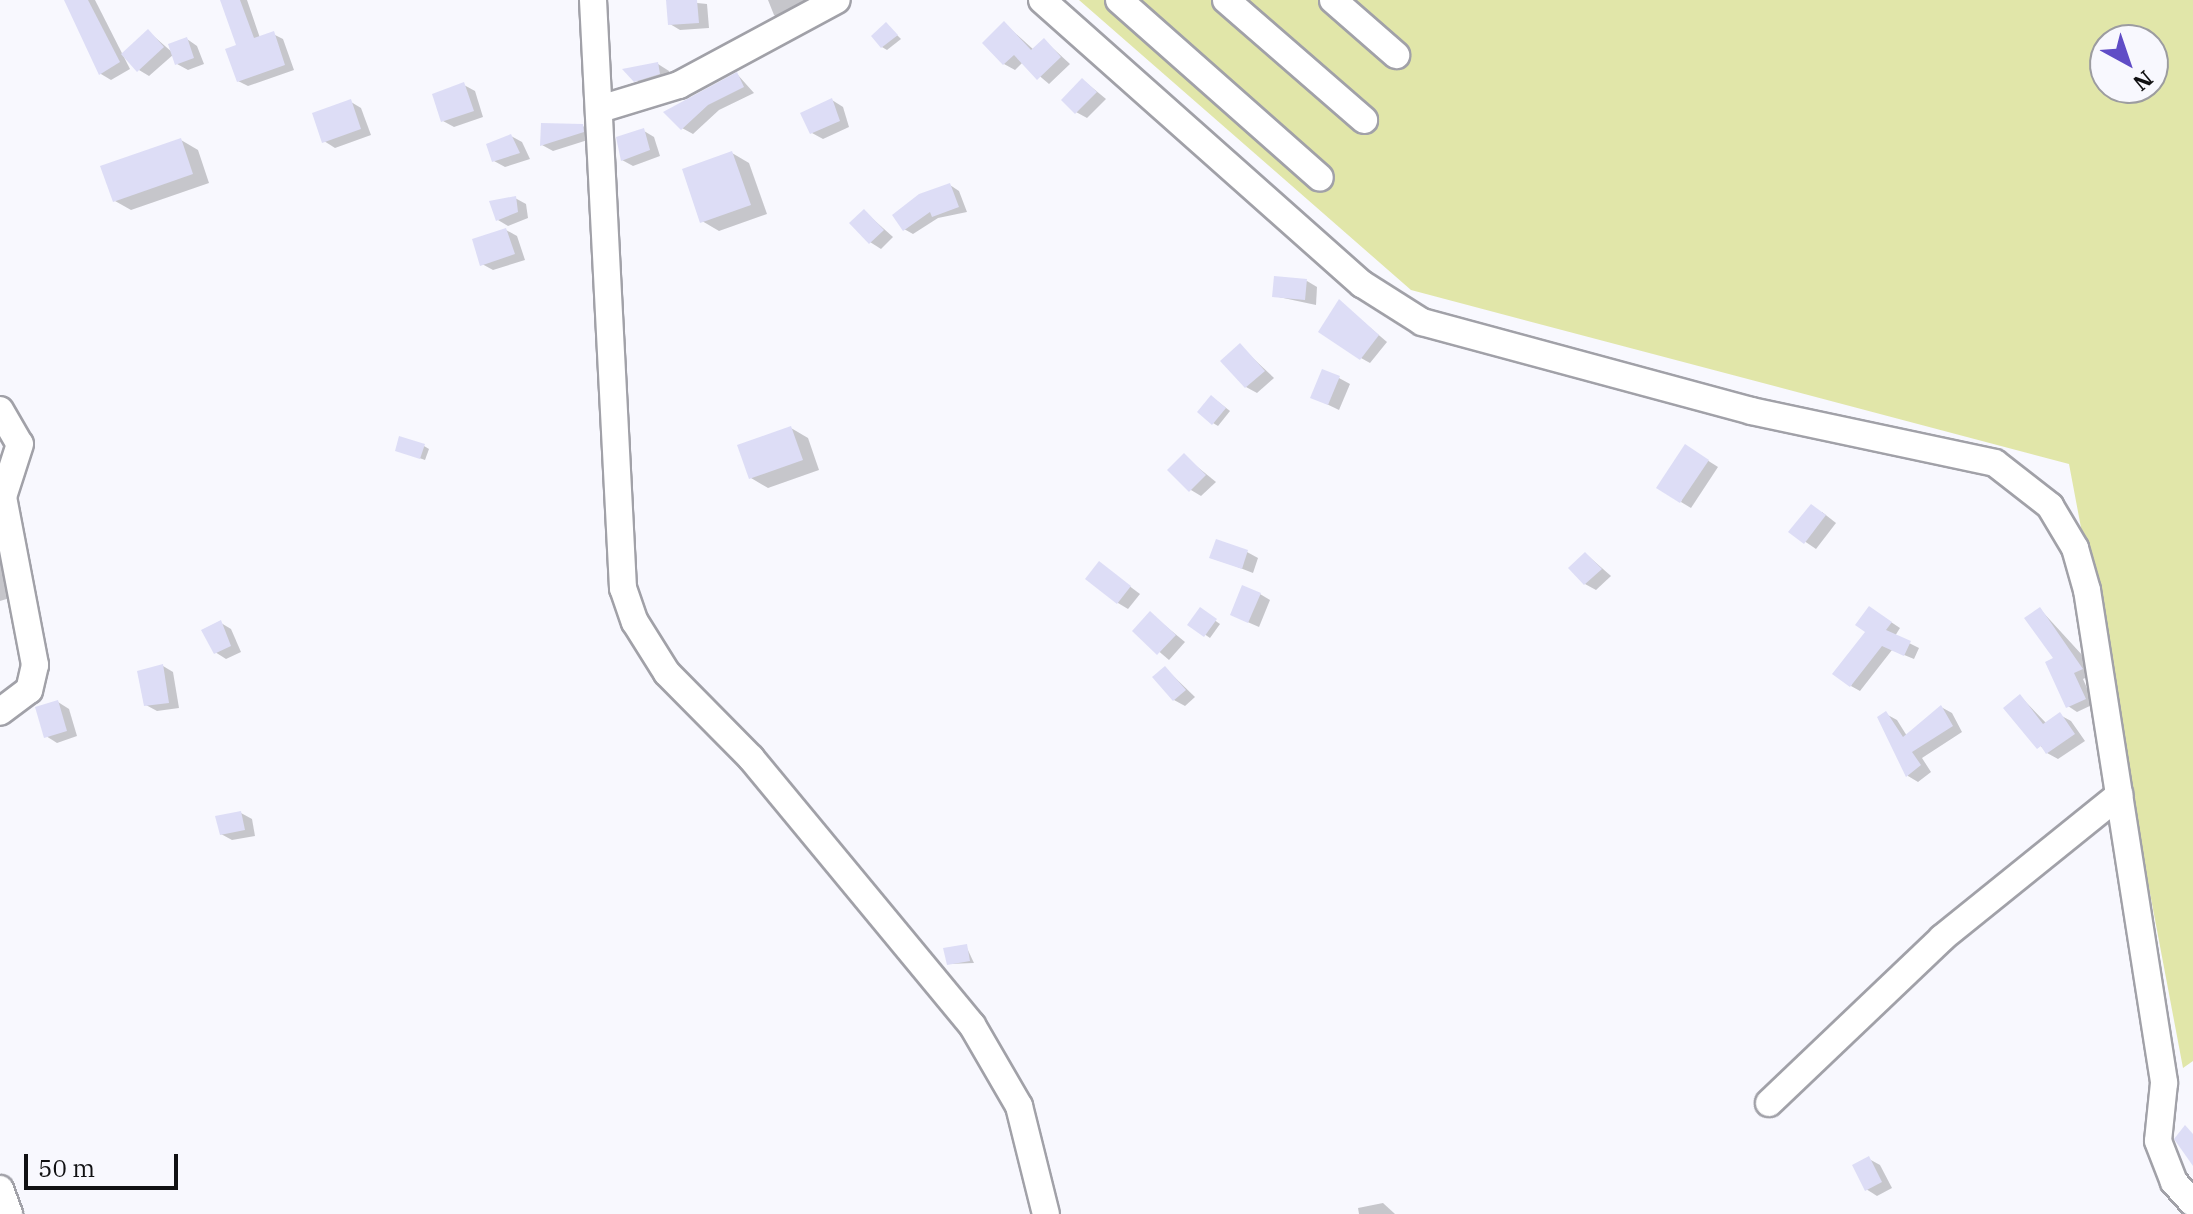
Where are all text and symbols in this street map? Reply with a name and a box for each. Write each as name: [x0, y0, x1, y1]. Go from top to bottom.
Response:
north arrow: [2089, 24, 2169, 104]
text: N: [2127, 65, 2159, 98]
scale bar: [28, 1138, 182, 1188]
text: 50 m: [38, 1152, 95, 1184]

